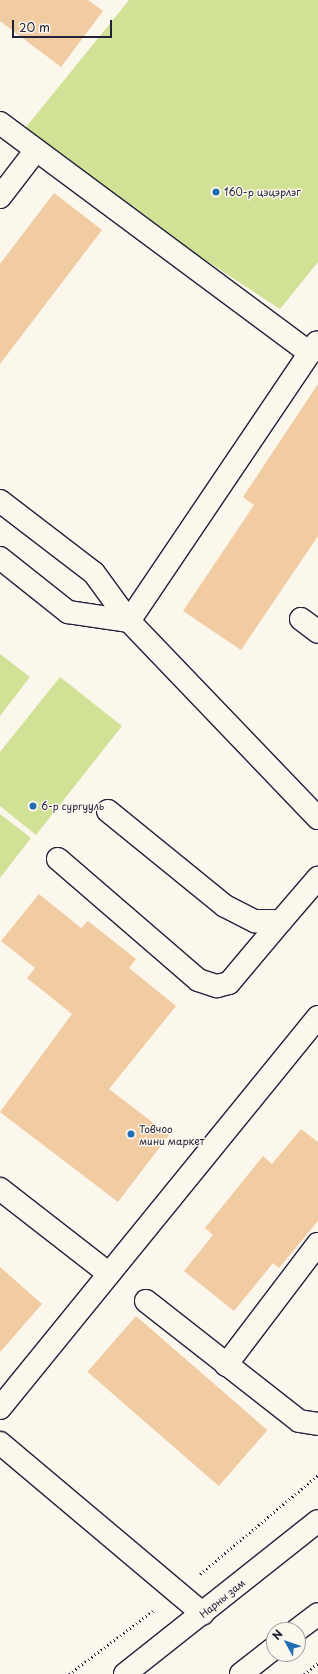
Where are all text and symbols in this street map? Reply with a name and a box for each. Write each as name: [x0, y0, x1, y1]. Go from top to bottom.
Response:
scale bar: [14, 12, 114, 38]
text: 20 m: [19, 18, 50, 36]
place label: 160-р цэцэрлэг: [224, 186, 301, 198]
marker: 160-р цэцэрлэг: [211, 187, 221, 197]
place label: 6-р сургууль: [41, 800, 104, 812]
marker: 6-р сургууль: [28, 801, 38, 811]
place label: Товчоо мини маркет: [139, 1122, 205, 1146]
marker: Товчоо мини маркет: [126, 1129, 136, 1139]
street label: Нарны зам: [196, 1576, 248, 1620]
north arrow: [266, 1622, 306, 1662]
text: N: [268, 1626, 287, 1643]

